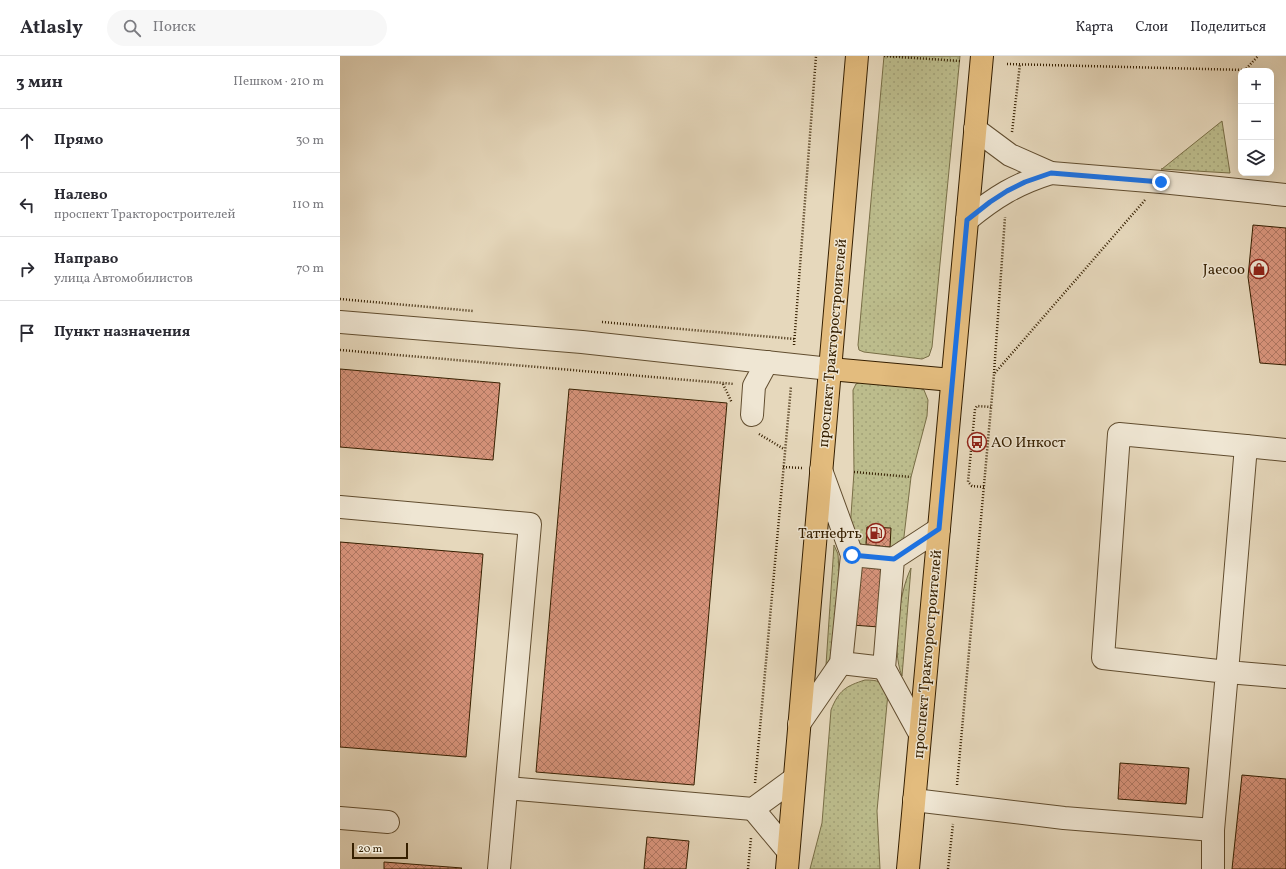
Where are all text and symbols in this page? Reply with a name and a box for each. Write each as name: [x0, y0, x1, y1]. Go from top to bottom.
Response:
search box: [107, 10, 387, 46]
text: Atlasly: [20, 15, 83, 41]
icon: search: [121, 17, 143, 39]
text: Поиск: [153, 17, 196, 38]
text: Карта: [1075, 18, 1113, 37]
text: Слои: [1135, 18, 1168, 37]
text: Поделиться: [1190, 18, 1266, 37]
map controls: [1238, 68, 1274, 176]
button: +: [1238, 68, 1274, 104]
text: 3 мин: [16, 71, 63, 94]
text: Пешком · 210 m: [233, 73, 324, 91]
button: −: [1238, 104, 1274, 140]
icon: ahead: [16, 130, 38, 152]
text: Прямо: [54, 130, 103, 151]
text: 30 m: [296, 132, 324, 150]
button: layers: [1238, 140, 1274, 176]
route end: [1152, 173, 1170, 191]
text: Налево: [54, 185, 108, 206]
icon: left: [16, 194, 38, 216]
text: 110 m: [292, 196, 324, 214]
text: проспект Тракторостроителей: [54, 206, 235, 224]
street label: проспект Тракторостроителей: [814, 238, 853, 448]
text: Направо: [54, 249, 118, 270]
icon: right: [16, 258, 38, 280]
shop icon: Jaecoo: [1248, 258, 1270, 280]
text: 70 m: [296, 260, 324, 278]
place label: Jaecoo: [1203, 260, 1245, 281]
text: улица Автомобилистов: [54, 270, 193, 288]
icon: arrive: [16, 322, 38, 344]
text: Пункт назначения: [54, 322, 190, 343]
bus stop icon: АО Инкост: [966, 431, 988, 453]
place label: АО Инкост: [991, 433, 1066, 454]
fuel station icon: Татнефть: [865, 522, 887, 544]
place label: Татнефть: [798, 524, 862, 545]
route start: [843, 546, 861, 564]
street label: проспект Тракторостроителей: [909, 549, 948, 759]
scale bar: [352, 841, 408, 860]
text: 20 m: [358, 842, 382, 857]

